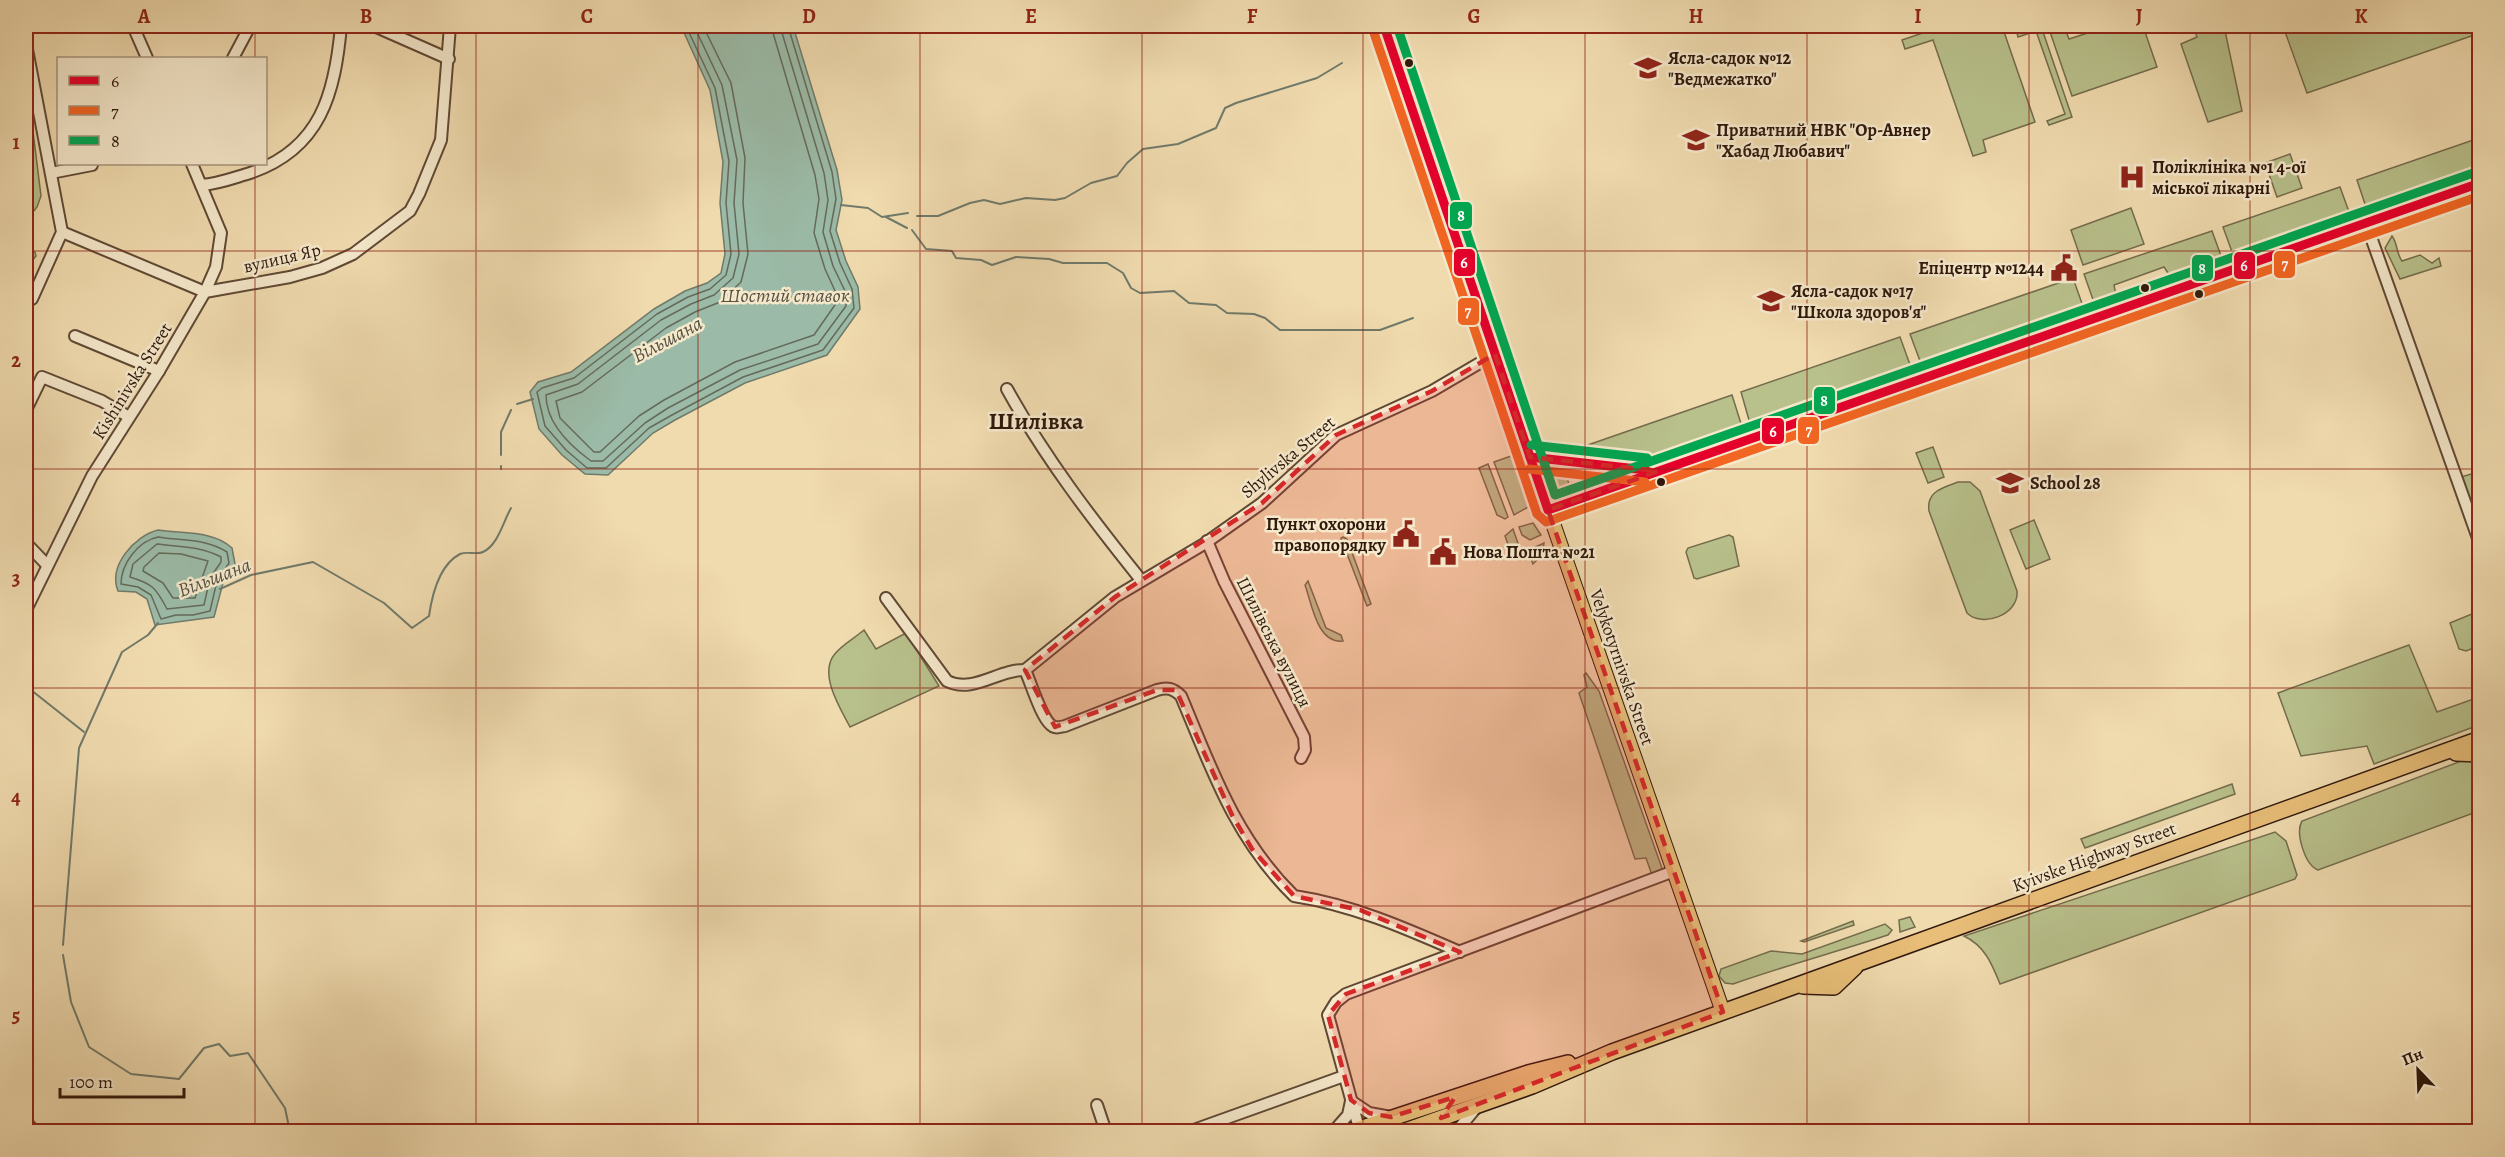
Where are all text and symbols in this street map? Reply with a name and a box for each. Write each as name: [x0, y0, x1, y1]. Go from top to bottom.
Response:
text: A: [137, 3, 151, 30]
text: B: [360, 3, 372, 30]
text: C: [581, 3, 593, 30]
text: D: [802, 3, 816, 30]
text: E: [1025, 3, 1037, 30]
text: F: [1247, 3, 1258, 30]
text: G: [1467, 3, 1481, 30]
text: H: [1689, 3, 1704, 30]
text: I: [1914, 3, 1922, 30]
text: J: [2136, 3, 2143, 30]
text: K: [2354, 3, 2368, 30]
place label: Ясла-садок №12 "Ведмежатко": [1668, 46, 1791, 91]
school or university icon: Ясла-садок №12 "Ведмежатко": [1633, 53, 1663, 83]
legend: [57, 57, 267, 165]
unlabelled marker: [1403, 57, 1415, 69]
text: 6: [111, 69, 119, 93]
text: 7: [111, 99, 119, 123]
place label: Приватний НВК "Ор-Авнер "Хабад Любавич": [1716, 118, 1931, 163]
school or university icon: Приватний НВК "Ор-Авнер "Хабад Любавич": [1681, 125, 1711, 155]
text: 1: [12, 129, 20, 156]
text: 8: [111, 129, 120, 153]
place label: Поліклініка №1 4-ої міської лікарні: [2152, 155, 2306, 200]
hospital icon: Поліклініка №1 4-ої міської лікарні: [2117, 162, 2147, 192]
line badge: 8: [1449, 201, 1473, 230]
text: 8: [1457, 205, 1465, 227]
street label: вулиця Яр: [241, 237, 323, 279]
line badge: 6: [1453, 248, 1476, 277]
line badge: 7: [2273, 250, 2296, 279]
line badge: 6: [2233, 251, 2256, 280]
text: 6: [1460, 252, 1468, 274]
public building icon: Епіцентр №1244: [2049, 253, 2079, 283]
line badge: 8: [2191, 254, 2214, 282]
text: 7: [2282, 254, 2289, 276]
text: 6: [2240, 255, 2248, 277]
place label: Епіцентр №1244: [1918, 256, 2045, 280]
text: 8: [2198, 258, 2206, 280]
place label: Ясла-садок №17 "Школа здоров'я": [1791, 279, 1927, 324]
water label: Шостий ставок: [720, 282, 850, 309]
unlabelled marker: [2139, 282, 2151, 294]
school or university icon: Ясла-садок №17 "Школа здоров'я": [1756, 286, 1786, 316]
unlabelled marker: [2193, 288, 2205, 300]
line badge: 7: [1457, 297, 1480, 326]
text: 7: [1465, 301, 1472, 323]
water label: Вільшана: [627, 310, 707, 369]
street label: Kishinivska Street: [87, 318, 178, 444]
text: 2: [11, 347, 21, 374]
line badge: 8: [1813, 386, 1836, 415]
text: 8: [1820, 390, 1828, 412]
district label: Шилівка: [988, 405, 1084, 437]
street label: Shylivska Street: [1236, 410, 1340, 504]
line badge: 7: [1797, 416, 1820, 445]
line badge: 6: [1761, 417, 1785, 445]
text: 7: [1806, 420, 1813, 442]
text: 6: [1769, 421, 1777, 443]
school or university icon: School 28: [1995, 468, 2025, 498]
place label: School 28: [2030, 471, 2101, 495]
unlabelled marker: [1655, 476, 1667, 488]
place label: Пункт охорони правопорядку: [1266, 512, 1386, 557]
public building icon: Пункт охорони правопорядку: [1391, 519, 1421, 549]
public building icon: Нова Пошта №21: [1428, 537, 1458, 567]
place label: Нова Пошта №21: [1463, 540, 1596, 564]
water label: Вільшана: [174, 551, 255, 604]
text: 3: [12, 565, 20, 592]
street label: Шилівська вулиця: [1231, 573, 1317, 711]
street label: Velykotyrnivska Street: [1584, 585, 1660, 748]
text: 4: [11, 784, 21, 811]
street label: Kyivske Highway Street: [2009, 816, 2179, 898]
text: 5: [12, 1002, 20, 1029]
north arrow: [2388, 1040, 2448, 1100]
text: Пн: [2399, 1043, 2426, 1071]
scale bar: [60, 1061, 184, 1099]
text: 100 m: [69, 1070, 113, 1094]

